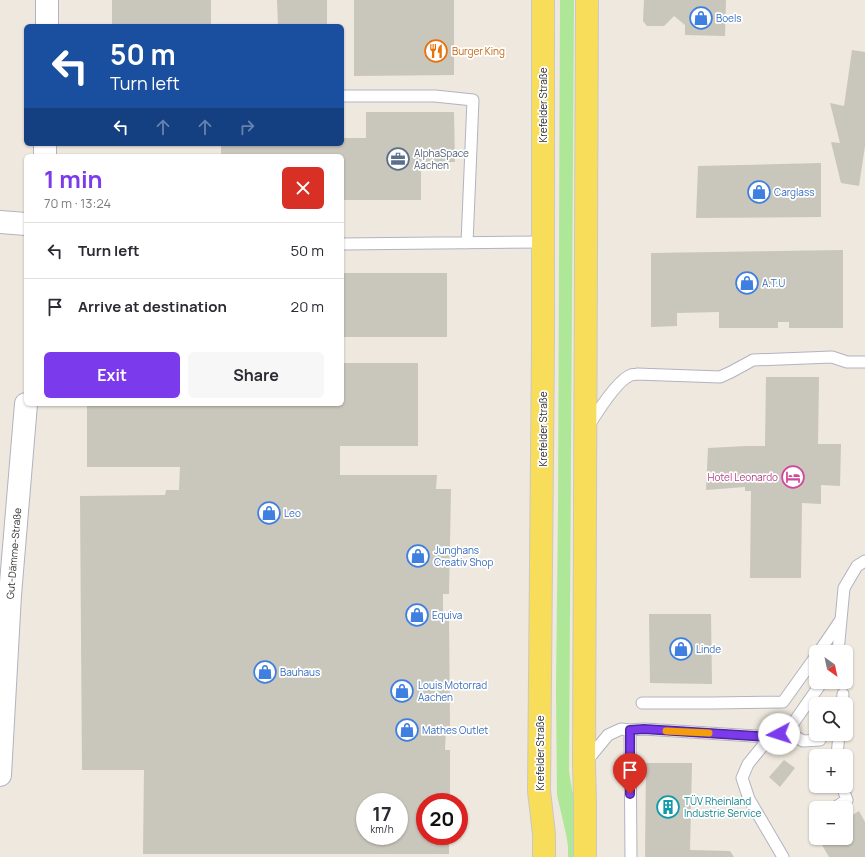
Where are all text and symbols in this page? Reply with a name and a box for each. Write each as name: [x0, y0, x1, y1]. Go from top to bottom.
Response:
shop icon: Boels: [688, 5, 714, 31]
place label: Boels: [716, 11, 741, 25]
text: 50 m: [110, 35, 176, 73]
restaurant icon: Burger King: [423, 38, 449, 64]
icon: left: [44, 40, 96, 92]
place label: Burger King: [452, 44, 505, 58]
street label: Krefelder Straße: [536, 67, 550, 143]
text: Turn left: [110, 71, 180, 95]
icon: left: [110, 116, 132, 138]
icon: ahead: [152, 116, 174, 138]
icon: ahead: [194, 116, 216, 138]
icon: right: [236, 116, 258, 138]
office icon: AlphaSpace Aachen: [385, 146, 411, 172]
place label: AlphaSpace Aachen: [414, 146, 469, 172]
text: 1 min: [44, 162, 103, 195]
button: close: [282, 167, 324, 209]
shop icon: Carglass: [746, 179, 772, 205]
place label: Carglass: [774, 185, 814, 199]
text: 70 m · 13:24: [44, 194, 111, 212]
icon: left: [44, 240, 66, 262]
text: Turn left: [78, 240, 140, 261]
text: 50 m: [290, 240, 324, 261]
shop icon: A.T.U: [734, 270, 760, 296]
place label: A.T.U: [762, 276, 785, 290]
icon: arrive: [44, 296, 66, 318]
text: Arrive at destination: [78, 296, 227, 317]
text: 20 m: [291, 296, 324, 317]
button: Exit: [44, 352, 180, 398]
button: Share: [188, 352, 324, 398]
street label: Krefelder Straße: [536, 391, 550, 467]
hotel icon: Hotel Leonardo: [780, 464, 806, 490]
place label: Hotel Leonardo: [708, 470, 778, 484]
shop icon: Leo: [256, 500, 282, 526]
place label: Leo: [284, 506, 301, 520]
street label: Gut-Dämme-Straße: [3, 507, 24, 599]
shop icon: Junghans Creativ Shop: [405, 543, 431, 569]
place label: Junghans Creativ Shop: [434, 543, 493, 569]
shop icon: Equiva: [404, 602, 430, 628]
place label: Equiva: [432, 608, 462, 622]
shop icon: Linde: [668, 636, 694, 662]
place label: Linde: [696, 642, 721, 656]
north arrow: [809, 645, 853, 689]
map controls: [809, 645, 853, 845]
shop icon: Bauhaus: [252, 659, 278, 685]
place label: Bauhaus: [280, 665, 320, 679]
shop icon: Louis Motorrad Aachen: [389, 678, 415, 704]
place label: Louis Motorrad Aachen: [418, 678, 487, 704]
button: search: [809, 697, 853, 741]
position arrow: [758, 713, 800, 755]
street label: Krefelder Straße: [533, 715, 547, 791]
shop icon: Mathes Outlet: [394, 717, 420, 743]
place label: Mathes Outlet: [422, 723, 488, 737]
button: +: [809, 749, 853, 793]
pin: [613, 753, 647, 794]
icon: arrive: [619, 759, 641, 781]
speed limit sign: 20: [416, 793, 468, 845]
building icon: TÜV Rheinland Industrie Service: [655, 794, 681, 820]
place label: TÜV Rheinland Industrie Service: [684, 794, 762, 820]
text: 17: [372, 800, 392, 827]
button: −: [809, 801, 853, 845]
text: km/h: [370, 822, 394, 836]

